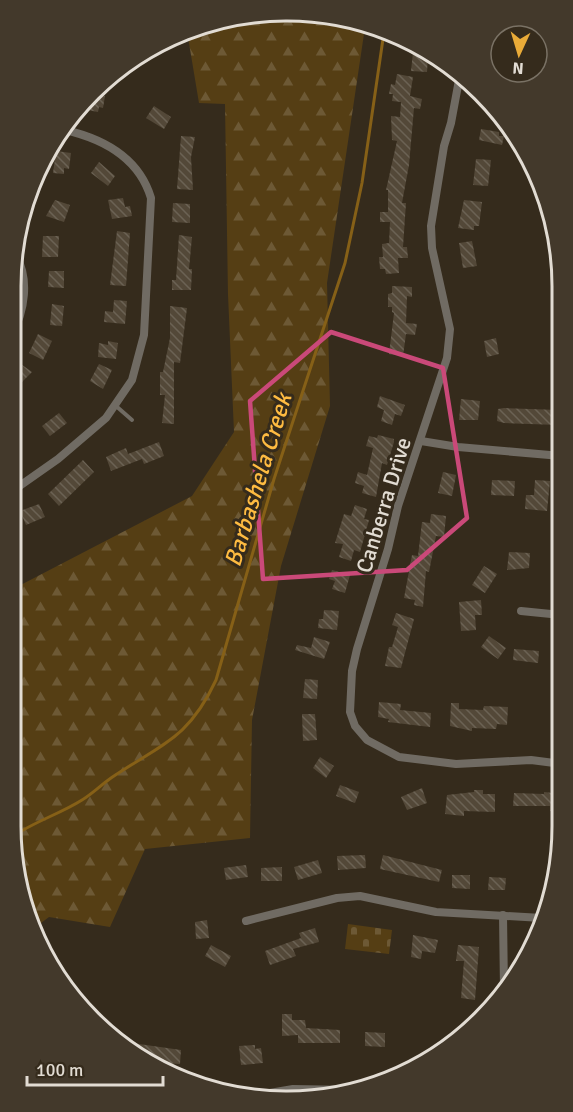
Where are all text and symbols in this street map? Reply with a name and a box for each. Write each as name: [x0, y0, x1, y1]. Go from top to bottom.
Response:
north arrow: [489, 24, 549, 84]
text: N: [512, 58, 524, 78]
water label: Barbashela Creek: [217, 388, 299, 570]
street label: Canberra Drive: [350, 434, 417, 576]
scale bar: [27, 1049, 164, 1087]
text: 100 m: [36, 1059, 83, 1081]

